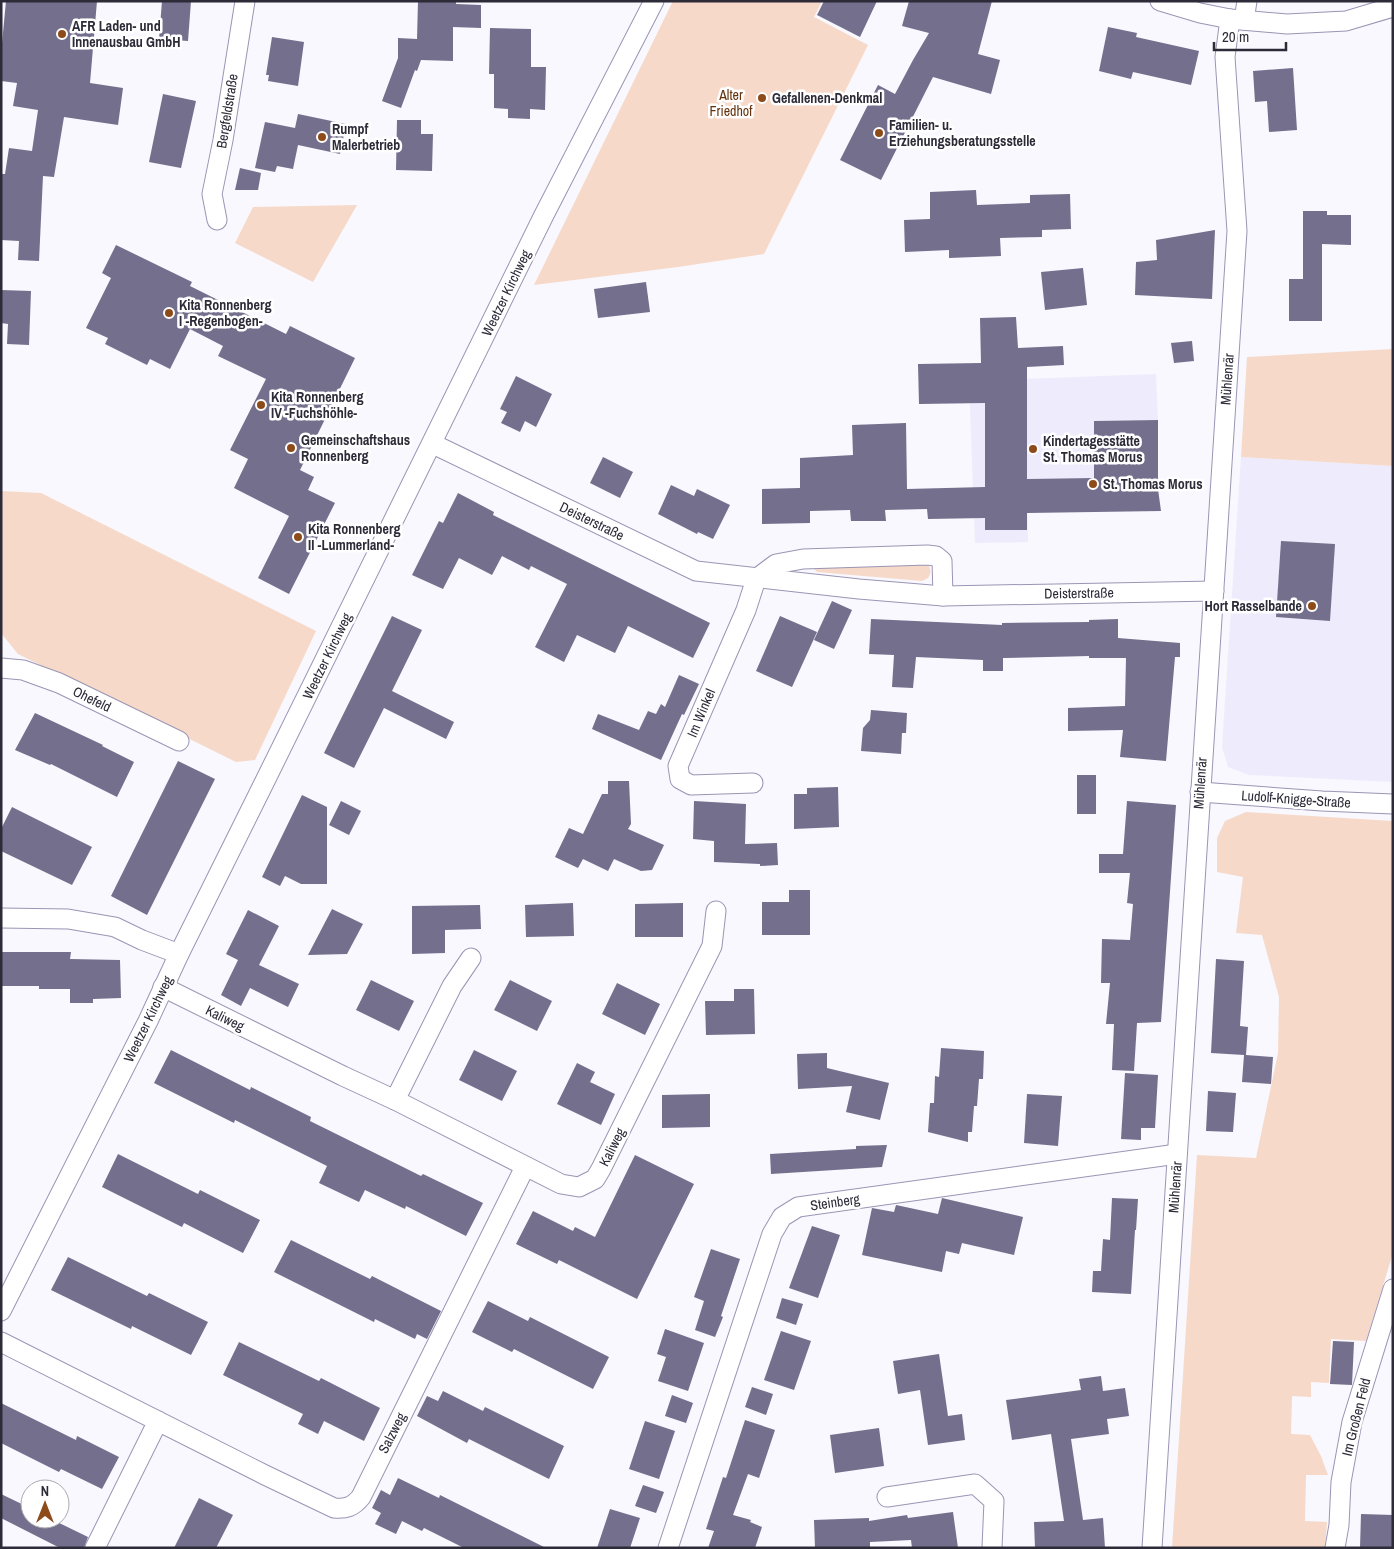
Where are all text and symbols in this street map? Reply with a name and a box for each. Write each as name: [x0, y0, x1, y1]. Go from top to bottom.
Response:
place label: AFR Laden- und Innenausbau GmbH: [72, 17, 180, 51]
scale bar: [1214, 20, 1286, 52]
text: 20 m: [1222, 26, 1249, 47]
marker: AFR Laden- und Innenausbau GmbH: [56, 28, 68, 40]
street label: Bergfeldstraße: [212, 72, 242, 150]
park label: Alter Friedhof: [710, 86, 753, 120]
place label: Gefallenen-Denkmal: [772, 89, 882, 107]
marker: Gefallenen-Denkmal: [756, 92, 768, 104]
place label: Familien- u. Erziehungsberatungsstelle: [889, 116, 1036, 150]
place label: Rumpf Malerbetrieb: [332, 120, 400, 154]
marker: Familien- u. Erziehungsberatungsstelle: [873, 127, 885, 139]
marker: Rumpf Malerbetrieb: [316, 131, 328, 143]
street label: Weetzer Kirchweg: [477, 246, 535, 339]
place label: Kita Ronnenberg I -Regenbogen-: [179, 296, 271, 330]
marker: Kita Ronnenberg I -Regenbogen-: [163, 307, 175, 319]
street label: Mühlenrär: [1216, 352, 1238, 405]
place label: Kita Ronnenberg IV -Fuchshöhle-: [271, 388, 363, 422]
marker: Kita Ronnenberg IV -Fuchshöhle-: [255, 399, 267, 411]
place label: Gemeinschaftshaus Ronnenberg: [301, 431, 410, 465]
place label: Kindertagesstätte St. Thomas Morus: [1043, 432, 1143, 466]
marker: Gemeinschaftshaus Ronnenberg: [285, 442, 297, 454]
marker: Kindertagesstätte St. Thomas Morus: [1027, 443, 1039, 455]
place label: St. Thomas Morus: [1103, 475, 1203, 493]
marker: St. Thomas Morus: [1087, 478, 1099, 490]
street label: Deisterstraße: [557, 498, 627, 544]
place label: Kita Ronnenberg II -Lummerland-: [308, 520, 400, 554]
marker: Kita Ronnenberg II -Lummerland-: [292, 531, 304, 543]
street label: Deisterstraße: [1044, 583, 1114, 603]
place label: Hort Rasselbande: [1204, 597, 1302, 615]
marker: Hort Rasselbande: [1306, 600, 1318, 612]
street label: Weetzer Kirchweg: [298, 609, 356, 702]
street label: Ohefeld: [70, 682, 114, 716]
street label: Im Winkel: [683, 686, 719, 740]
street label: Mühlenrär: [1189, 756, 1211, 809]
street label: Ludolf-Knigge-Straße: [1241, 786, 1351, 812]
street label: Weetzer Kirchweg: [119, 972, 177, 1065]
street label: Kaliweg: [203, 1001, 248, 1035]
street label: Kaliweg: [595, 1124, 630, 1169]
street label: Mühlenrär: [1164, 1160, 1186, 1213]
street label: Steinberg: [809, 1190, 862, 1214]
street label: Im Großen Feld: [1338, 1376, 1374, 1458]
street label: Salzweg: [374, 1409, 410, 1456]
north arrow: [20, 1479, 70, 1529]
text: N: [41, 1482, 49, 1500]

